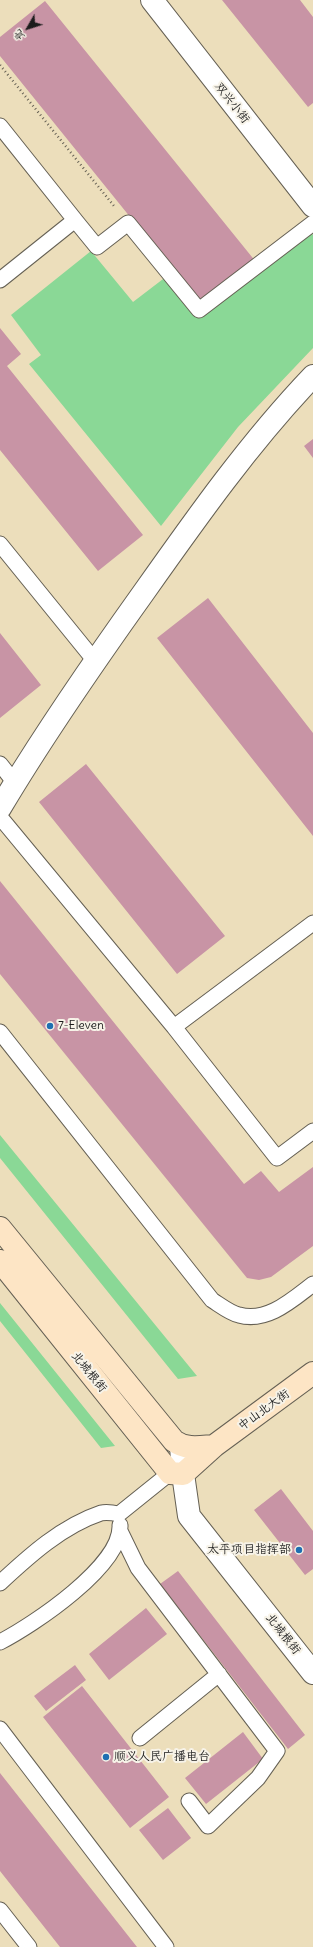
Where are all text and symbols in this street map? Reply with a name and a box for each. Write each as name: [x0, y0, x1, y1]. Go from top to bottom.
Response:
north arrow: [8, 8, 48, 48]
text: 北: [10, 27, 28, 44]
street label: 双兴小街: [212, 80, 252, 126]
place label: 7-Eleven: [58, 1019, 104, 1033]
marker: 7-Eleven: [45, 1021, 55, 1031]
street label: 北城根街: [68, 1349, 110, 1395]
street label: 中山北大街: [235, 1387, 293, 1433]
place label: 太平项目指挥部: [207, 1543, 291, 1557]
marker: 太平项目指挥部: [294, 1545, 304, 1555]
street label: 北城根街: [263, 1611, 303, 1657]
place label: 顺义人民广播电台: [114, 1750, 210, 1764]
marker: 顺义人民广播电台: [101, 1752, 111, 1762]

